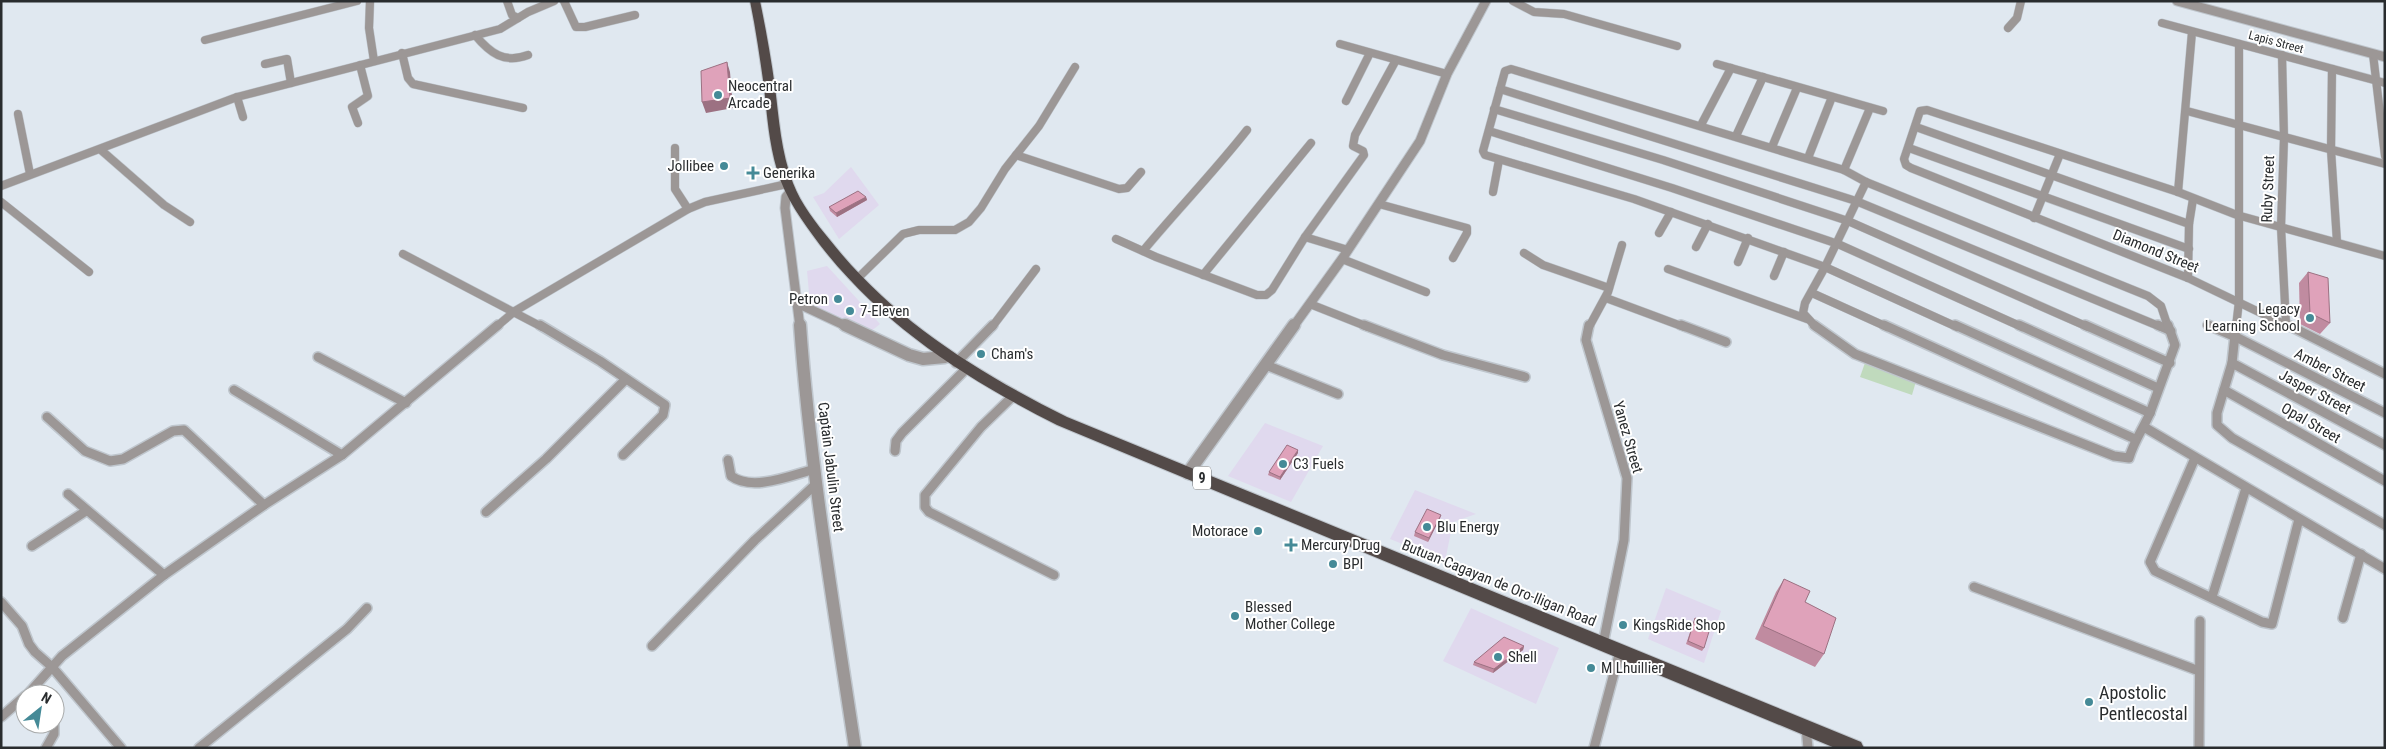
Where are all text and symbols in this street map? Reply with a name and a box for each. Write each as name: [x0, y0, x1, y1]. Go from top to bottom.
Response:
street label: Lapis Street: [2247, 28, 2306, 56]
place label: Neocentral Arcade: [728, 77, 792, 112]
marker: Neocentral Arcade: [712, 89, 724, 101]
street label: Ruby Street: [2258, 155, 2278, 223]
place label: Jollibee: [667, 157, 714, 175]
marker: Jollibee: [718, 160, 730, 172]
place label: Generika: [763, 164, 815, 182]
marker: Generika: [747, 167, 759, 179]
street label: Diamond Street: [2110, 226, 2202, 276]
place label: Petron: [789, 290, 828, 308]
marker: Petron: [832, 293, 844, 305]
place label: Legacy Learning School: [2205, 300, 2300, 335]
place label: 7-Eleven: [860, 302, 910, 320]
marker: 7-Eleven: [844, 305, 856, 317]
marker: Legacy Learning School: [2304, 312, 2316, 324]
street label: Amber Street: [2291, 344, 2369, 396]
place label: Cham's: [991, 345, 1034, 363]
marker: Cham's: [975, 348, 987, 360]
street label: Jasper Street: [2276, 366, 2354, 418]
street label: Yanez Street: [1609, 399, 1647, 475]
street label: Opal Street: [2278, 399, 2344, 447]
street label: Captain Jabulin Street: [814, 401, 848, 533]
place label: C3 Fuels: [1293, 455, 1344, 473]
marker: C3 Fuels: [1277, 458, 1289, 470]
road number: 9: [1193, 466, 1211, 489]
place label: Blu Energy: [1437, 518, 1499, 536]
marker: Blu Energy: [1421, 521, 1433, 533]
place label: Motorace: [1192, 522, 1248, 540]
marker: Motorace: [1252, 525, 1264, 537]
place label: Mercury Drug: [1301, 536, 1380, 554]
street label: Butuan-Cagayan de Oro-Iligan Road: [1399, 536, 1599, 630]
marker: Mercury Drug: [1285, 539, 1297, 551]
place label: BPI: [1343, 555, 1363, 573]
marker: BPI: [1327, 558, 1339, 570]
place label: Blessed Mother College: [1245, 598, 1335, 633]
marker: Blessed Mother College: [1229, 610, 1241, 622]
place label: KingsRide Shop: [1633, 616, 1725, 634]
marker: KingsRide Shop: [1617, 619, 1629, 631]
place label: Shell: [1508, 648, 1537, 666]
marker: Shell: [1492, 651, 1504, 663]
place label: M Lhuillier: [1601, 659, 1663, 677]
marker: M Lhuillier: [1585, 662, 1597, 674]
place label: Apostolic Pentlecostal: [2099, 682, 2188, 724]
north arrow: [15, 684, 65, 734]
text: N: [39, 689, 54, 707]
marker: Apostolic Pentlecostal: [2083, 696, 2095, 708]

